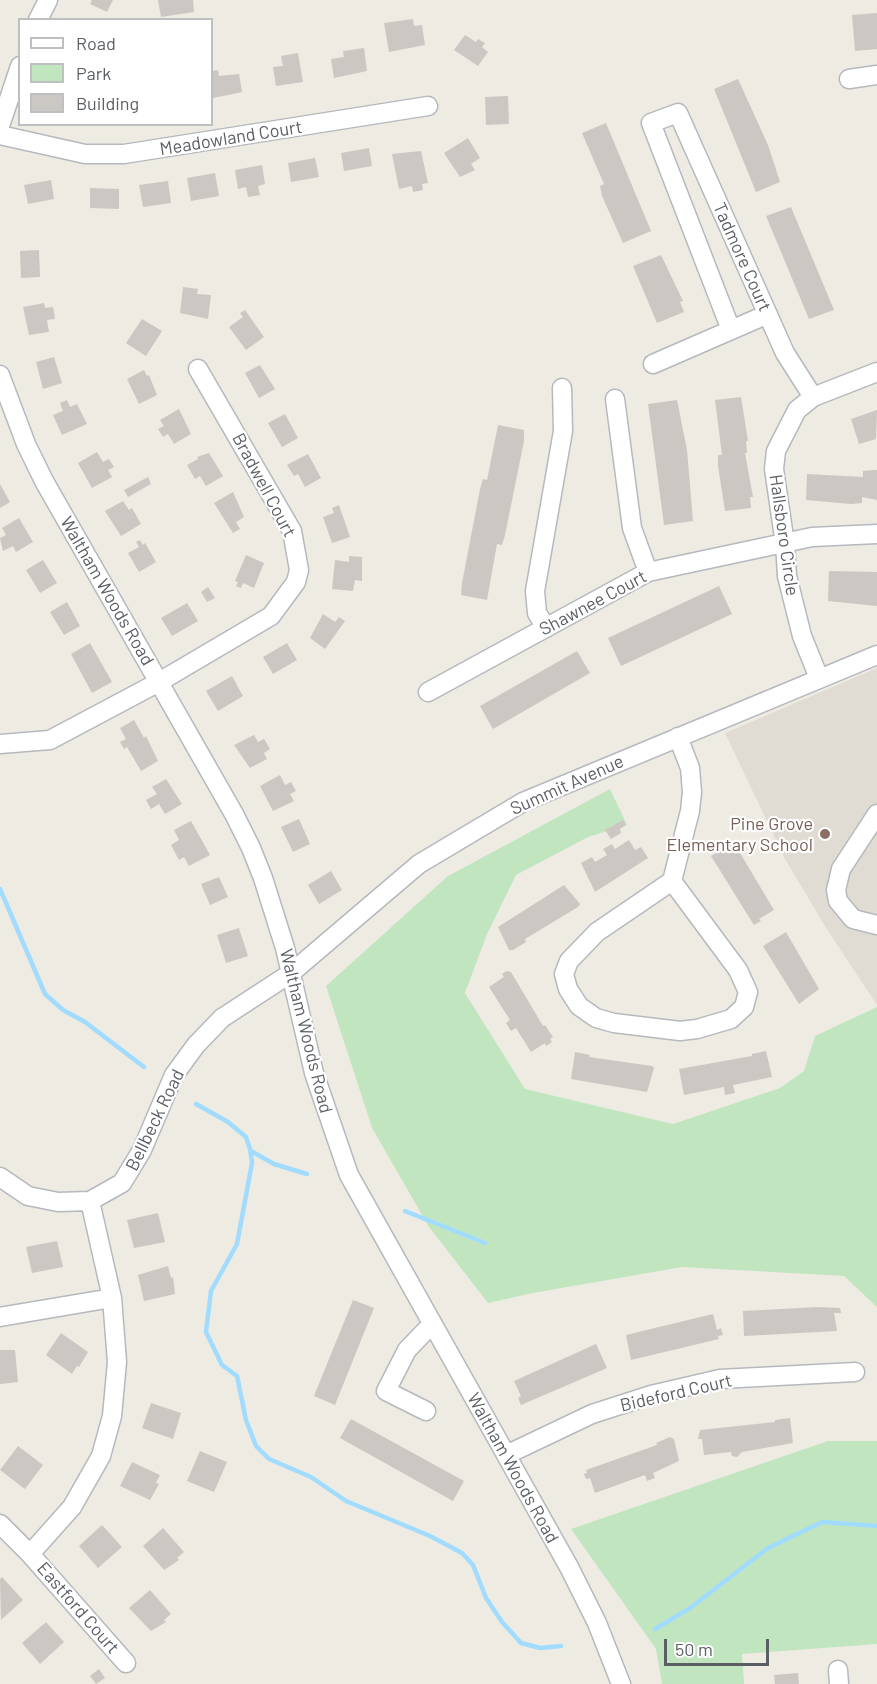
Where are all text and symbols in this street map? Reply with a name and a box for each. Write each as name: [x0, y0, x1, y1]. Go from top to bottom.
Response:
legend: [18, 18, 213, 126]
text: Road: [76, 32, 116, 54]
text: Park: [76, 62, 111, 84]
text: Building: [76, 92, 139, 114]
street label: Meadowland Court: [158, 116, 304, 160]
street label: Tadmore Court: [708, 199, 776, 315]
street label: Bradwell Court: [228, 429, 300, 541]
street label: Hallsboro Circle: [765, 473, 803, 597]
street label: Waltham Woods Road: [55, 513, 159, 669]
street label: Shawnee Court: [536, 566, 650, 640]
street label: Summit Avenue: [507, 750, 627, 820]
place label: Pine Grove Elementary School: [666, 813, 813, 856]
marker: Pine Grove Elementary School: [818, 827, 832, 841]
street label: Waltham Woods Road: [275, 947, 337, 1115]
street label: Bellbeck Road: [121, 1066, 189, 1174]
street label: Bideford Court: [618, 1370, 734, 1416]
street label: Waltham Woods Road: [463, 1389, 563, 1547]
street label: Eastford Court: [32, 1558, 124, 1658]
scale bar: [667, 1627, 772, 1665]
text: 50 m: [675, 1638, 713, 1660]

